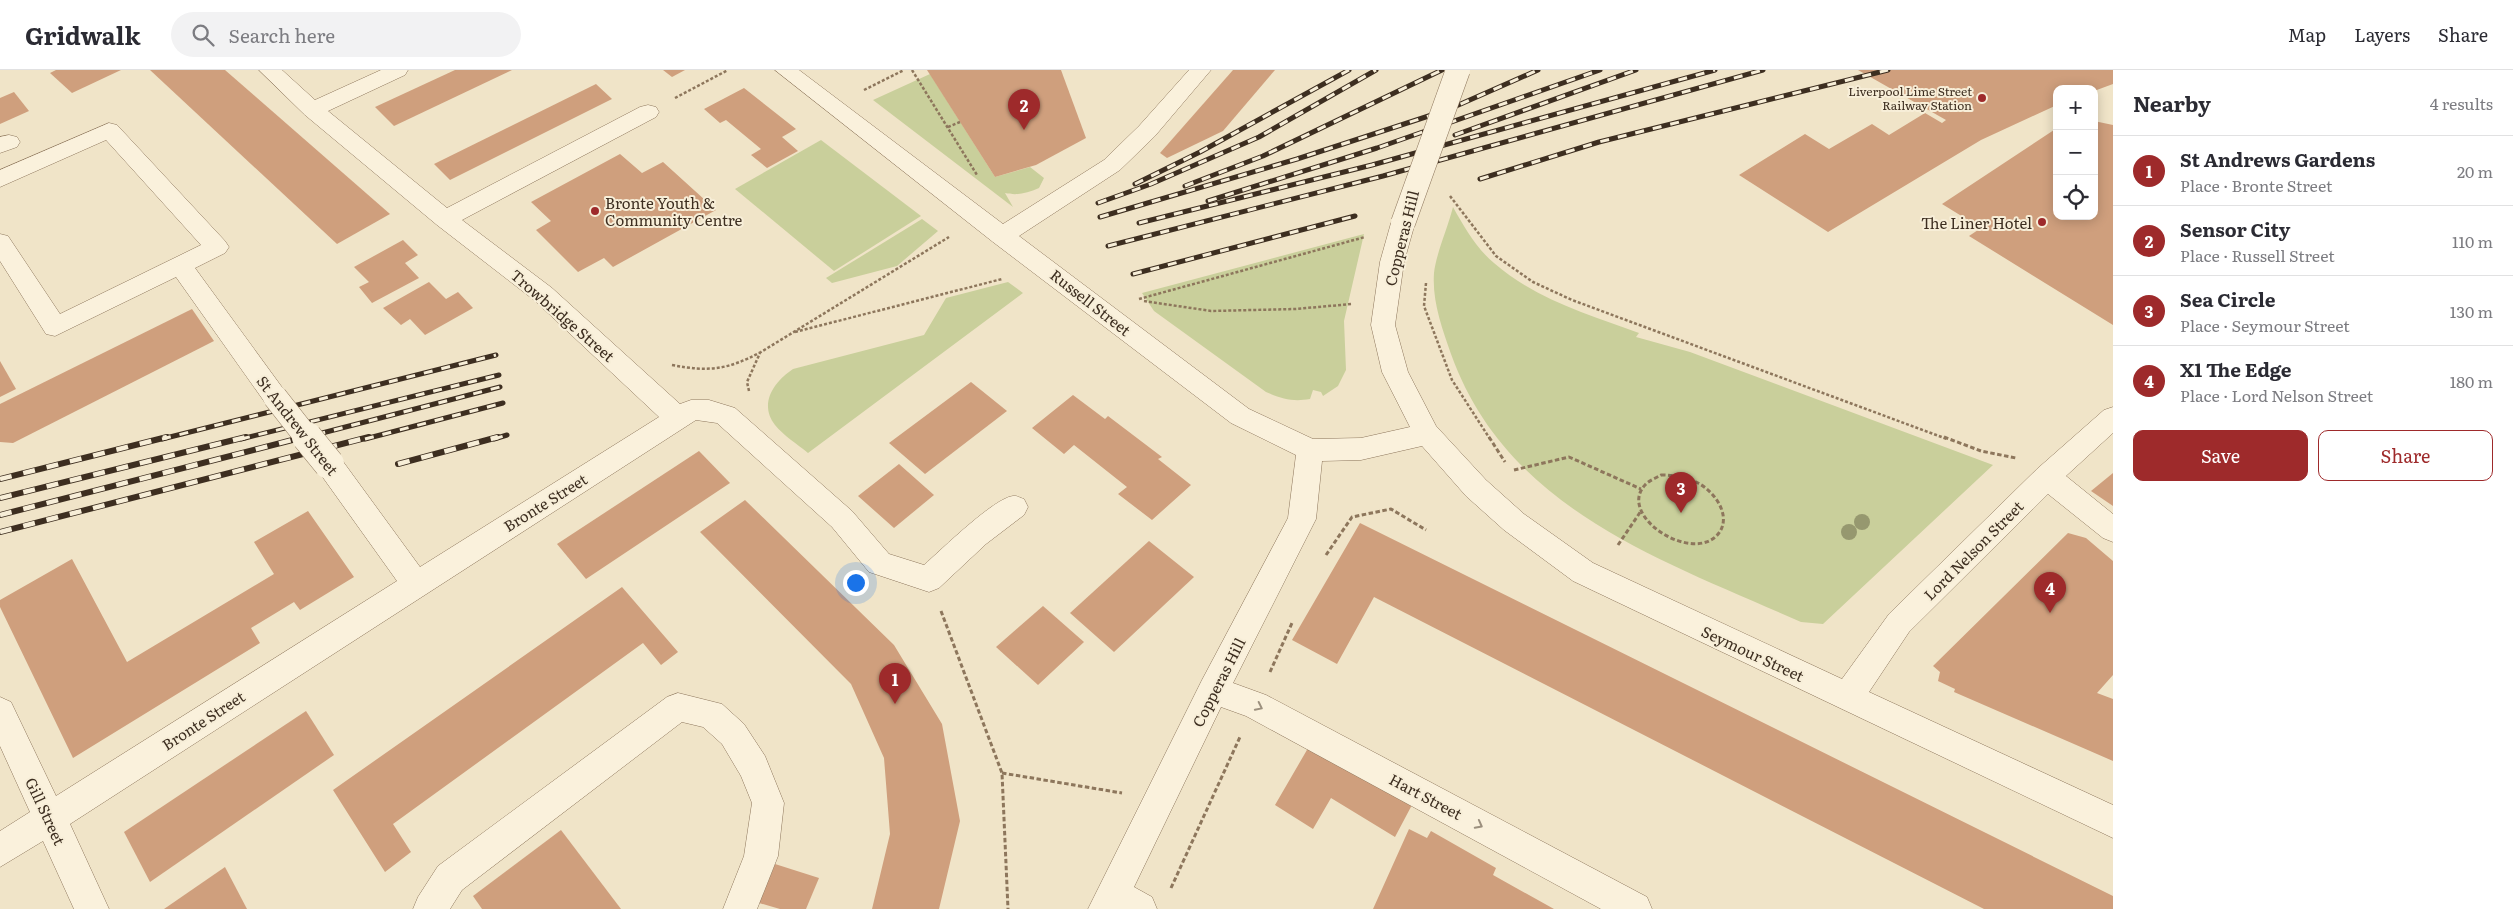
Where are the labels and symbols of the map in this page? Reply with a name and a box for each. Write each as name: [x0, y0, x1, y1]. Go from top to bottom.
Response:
place label: Liverpool Lime Street Railway Station: [1848, 82, 1972, 114]
pin: 2: [1008, 89, 1040, 130]
marker: Liverpool Lime Street Railway Station: [1976, 92, 1988, 104]
street label: Copperas Hill: [1378, 188, 1424, 288]
place label: Bronte Youth & Community Centre: [605, 191, 743, 231]
marker: Bronte Youth & Community Centre: [589, 205, 601, 217]
place label: The Liner Hotel: [1921, 211, 2032, 234]
marker: The Liner Hotel: [2036, 216, 2048, 228]
street label: Trowbridge Street: [506, 263, 620, 367]
street label: Russell Street: [1046, 263, 1136, 341]
street label: St Andrew Street: [252, 370, 344, 480]
street label: Bronte Street: [499, 467, 591, 537]
pin: 3: [1665, 472, 1697, 513]
street label: Lord Nelson Street: [1918, 495, 2028, 605]
your location: [843, 570, 869, 596]
pin: 4: [2034, 572, 2066, 613]
street label: Seymour Street: [1698, 619, 1808, 687]
street label: Copperas Hill: [1186, 633, 1250, 731]
pin: 1: [879, 663, 911, 704]
street label: Bronte Street: [157, 685, 249, 755]
one-way arrow: [1254, 701, 1263, 711]
street label: Hart Street: [1385, 767, 1467, 825]
street label: Gill Street: [20, 773, 72, 849]
one-way arrow: [1474, 819, 1483, 829]

